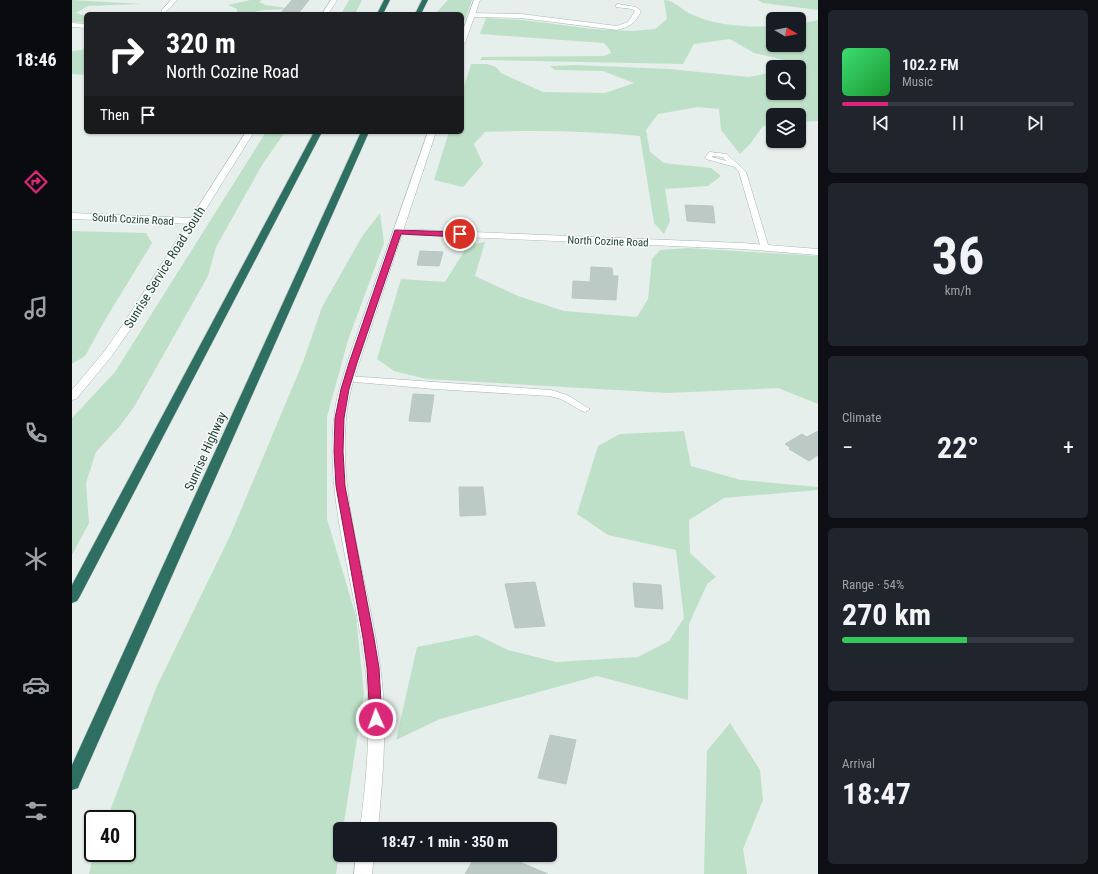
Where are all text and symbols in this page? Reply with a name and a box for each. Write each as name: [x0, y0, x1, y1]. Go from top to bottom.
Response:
north arrow: [766, 12, 806, 52]
map controls: [766, 12, 806, 148]
text: 320 m: [166, 27, 236, 60]
icon: right: [100, 28, 152, 80]
text: 18:46: [15, 49, 57, 70]
text: 102.2 FM: [902, 56, 959, 74]
button: search: [766, 60, 806, 100]
text: North Cozine Road: [166, 61, 299, 82]
text: Music: [902, 74, 933, 89]
icon: arrive: [137, 104, 159, 126]
text: Then: [100, 106, 129, 124]
button: layers: [766, 108, 806, 148]
icon: previous: [870, 112, 892, 134]
icon: pause: [947, 112, 969, 134]
icon: next: [1024, 112, 1046, 134]
icon: directions: [22, 168, 50, 196]
street label: Sunrise Service Road South: [121, 204, 208, 331]
street label: South Cozine Road: [92, 211, 174, 228]
pin: [443, 217, 477, 251]
icon: arrive: [449, 223, 471, 245]
text: 36: [932, 226, 984, 287]
street label: North Cozine Road: [567, 234, 649, 249]
text: km/h: [945, 283, 971, 298]
icon: music: [22, 294, 50, 322]
street label: Sunrise Highway: [181, 409, 230, 493]
text: Climate: [842, 410, 881, 425]
icon: phone: [22, 419, 50, 447]
text: 22°: [937, 430, 979, 465]
text: −: [842, 435, 853, 460]
text: +: [1063, 435, 1074, 460]
icon: climate: [22, 545, 50, 573]
text: Range · 54%: [842, 577, 904, 592]
text: 270 km: [842, 597, 931, 632]
icon: car: [22, 671, 50, 699]
position arrow: [355, 698, 397, 740]
text: Arrival: [842, 756, 875, 771]
text: 18:47: [842, 776, 911, 811]
icon: filters: [22, 797, 50, 825]
speed limit sign: 40: [84, 810, 136, 862]
text: 18:47 · 1 min · 350 m: [381, 833, 509, 851]

